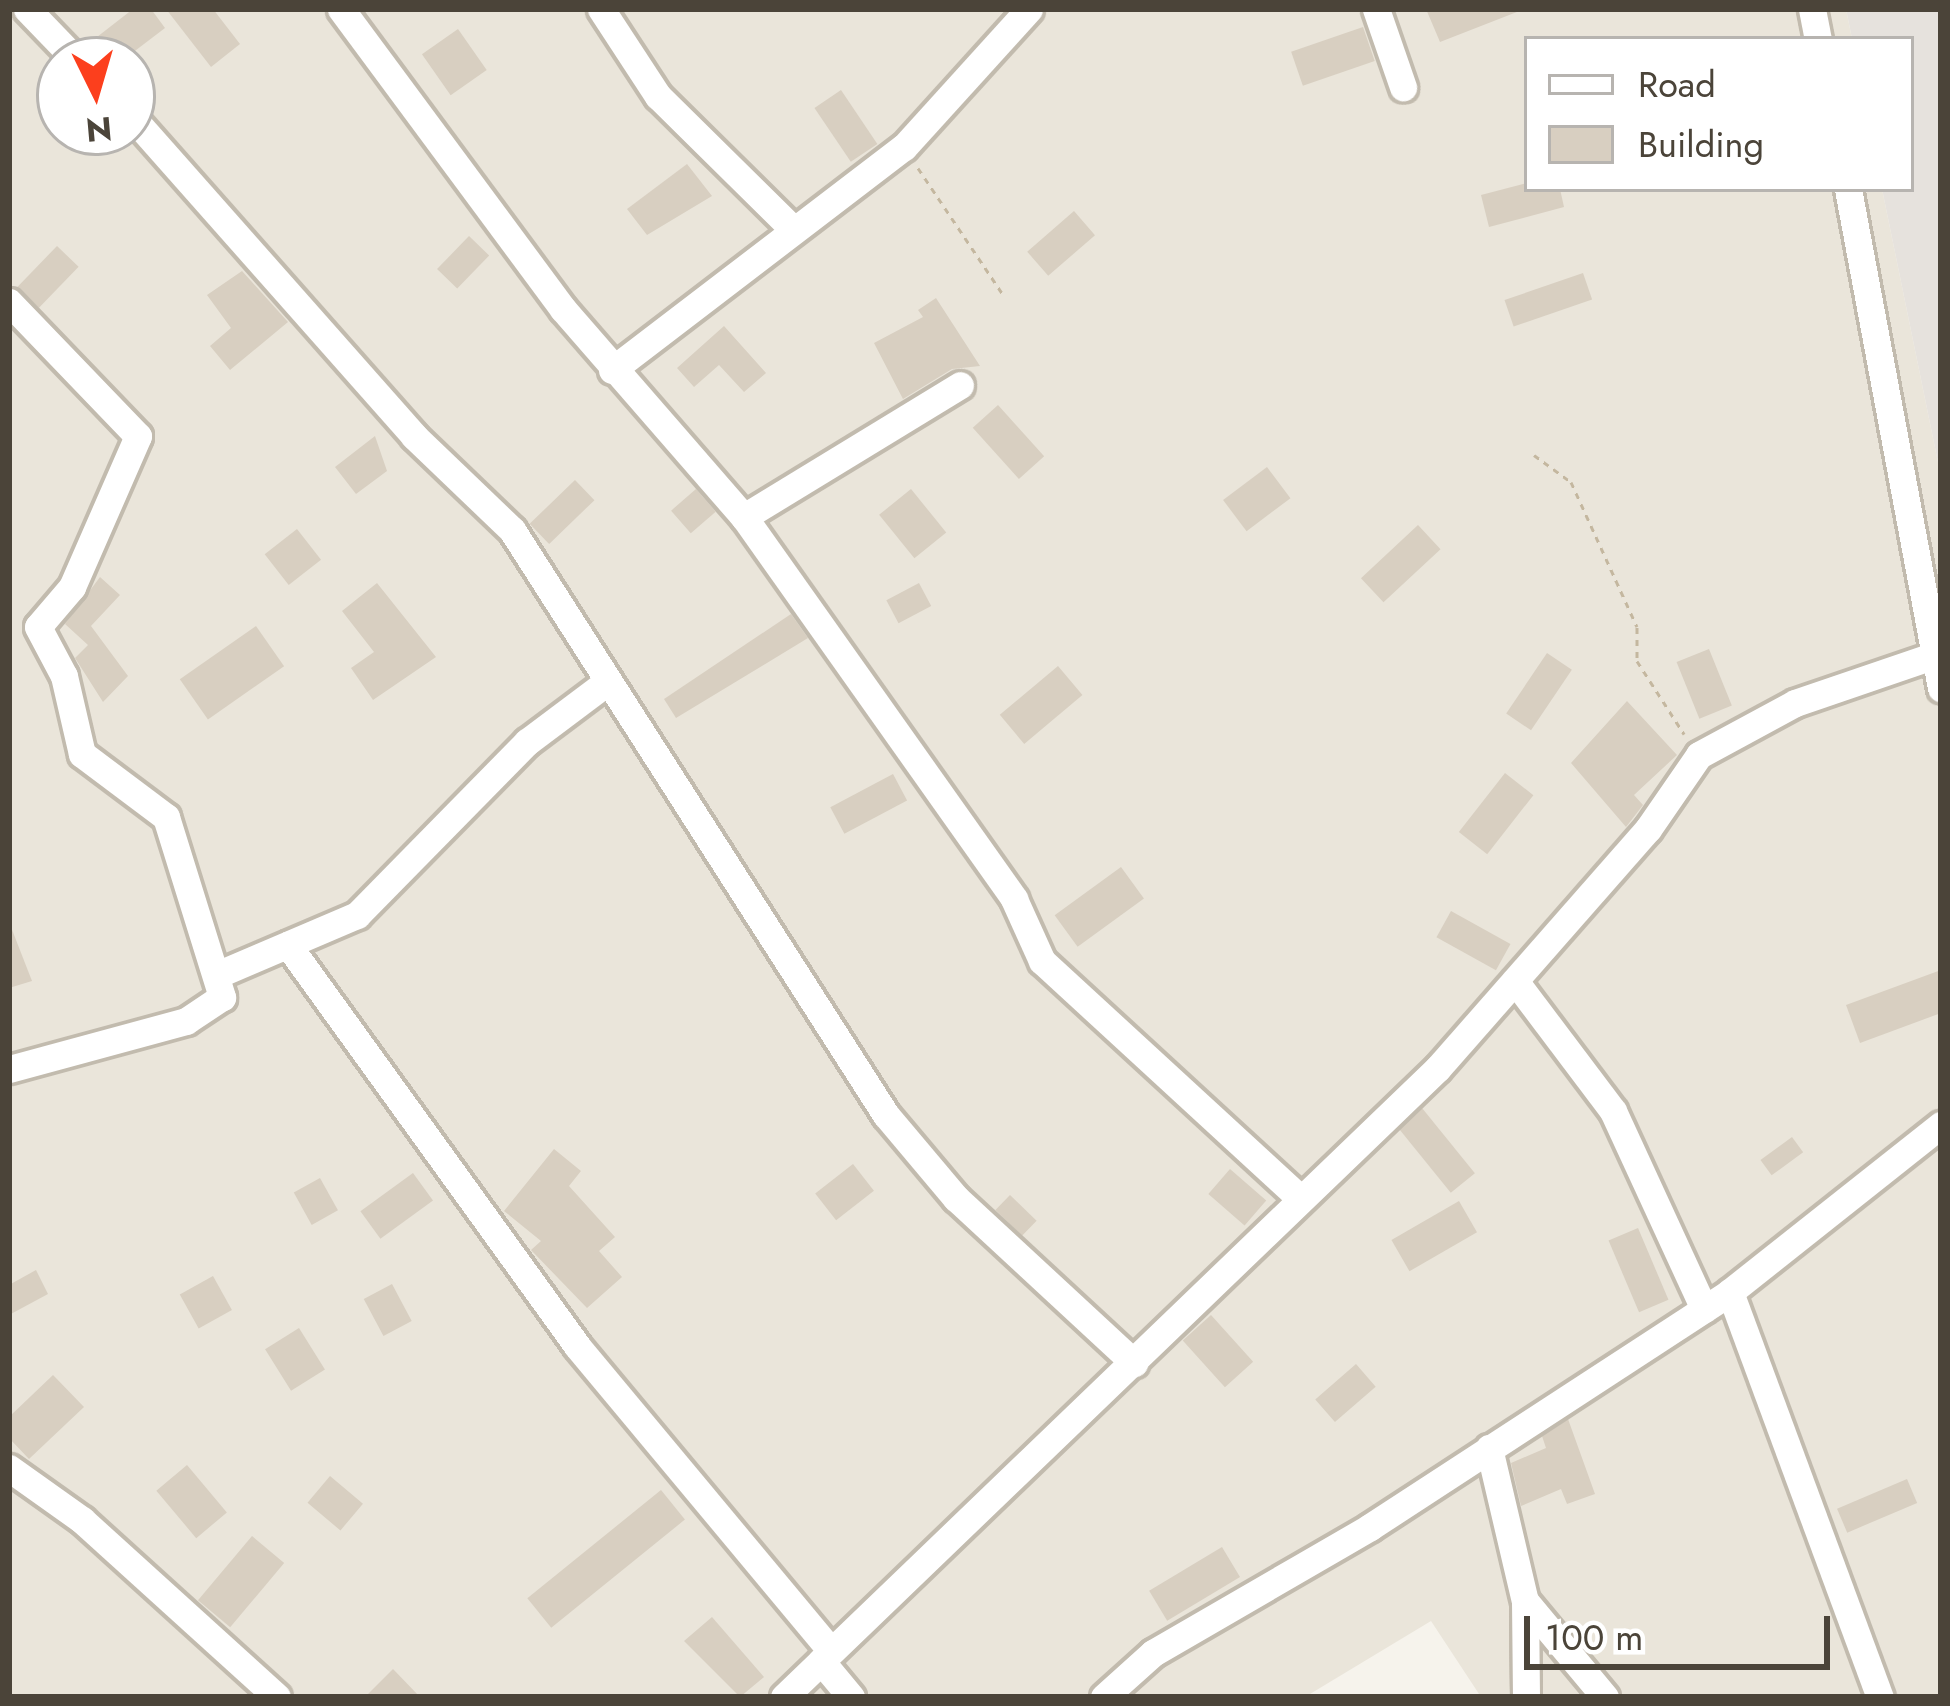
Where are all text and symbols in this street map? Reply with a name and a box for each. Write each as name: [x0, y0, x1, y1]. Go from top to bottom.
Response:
north arrow: [36, 36, 156, 156]
legend: [1524, 36, 1914, 192]
text: Road: [1638, 58, 1716, 110]
text: N: [84, 105, 114, 154]
text: Building: [1638, 118, 1764, 170]
scale bar: [1530, 1592, 1836, 1666]
text: 100 m: [1545, 1611, 1643, 1663]

